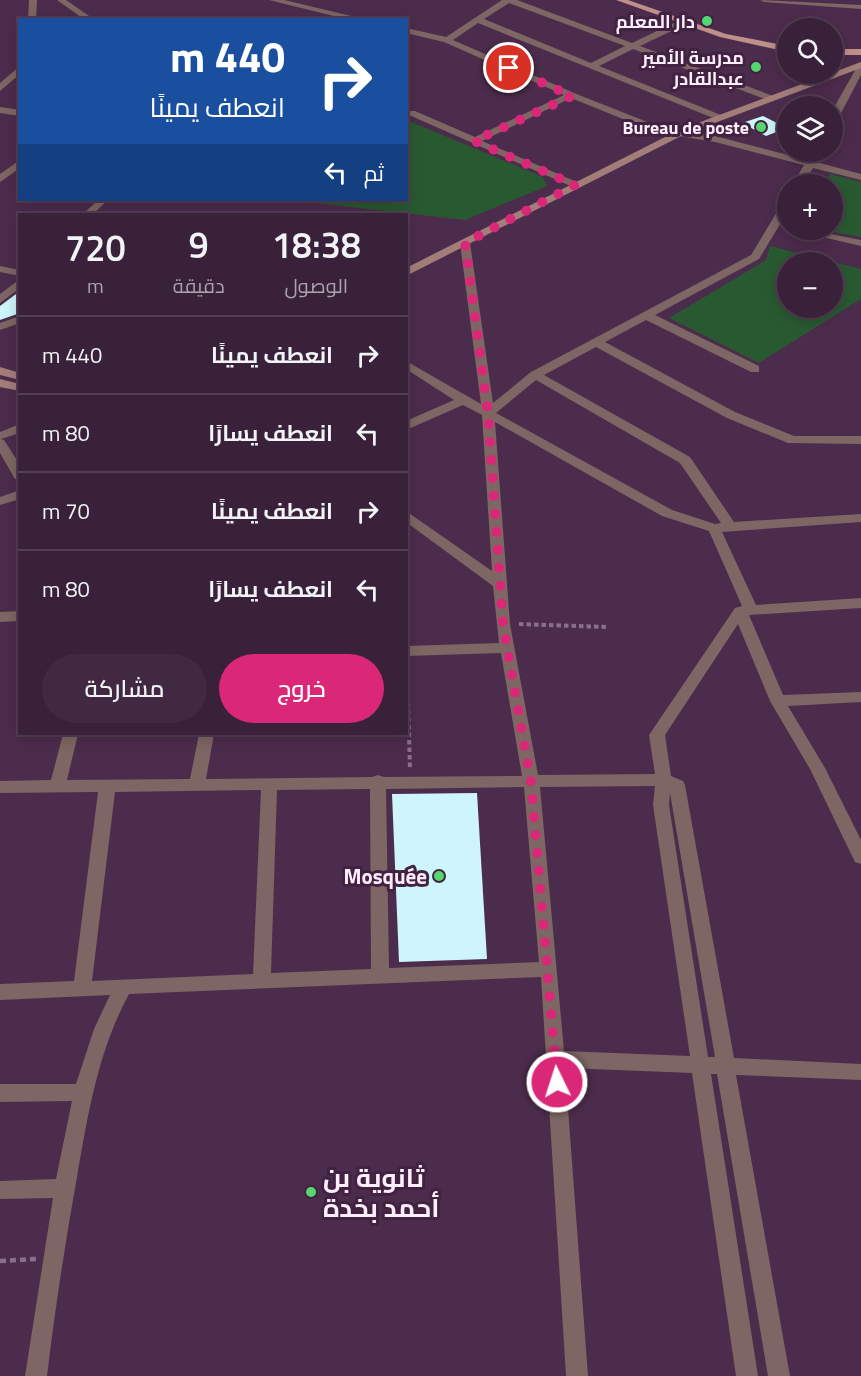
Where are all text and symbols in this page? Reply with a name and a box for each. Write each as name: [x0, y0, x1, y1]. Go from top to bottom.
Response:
place label: دار المعلم: [616, 8, 695, 35]
marker: دار المعلم: [700, 14, 714, 28]
map controls: [777, 18, 843, 318]
button: search: [777, 18, 843, 84]
text: 440 m: [170, 24, 285, 88]
icon: right: [306, 42, 384, 120]
pin: [483, 42, 534, 93]
place label: مدرسة الأمير عبدالقادر: [641, 44, 744, 92]
icon: arrive: [492, 51, 525, 84]
marker: مدرسة الأمير عبدالقادر: [749, 60, 763, 74]
text: انعطف يمينًا: [149, 86, 285, 127]
button: layers: [777, 96, 843, 162]
place label: Bureau de poste: [622, 114, 749, 141]
marker: Bureau de poste: [754, 120, 768, 134]
icon: left: [319, 156, 352, 189]
text: ثم: [364, 156, 384, 190]
button: +: [777, 174, 843, 240]
text: 9: [189, 217, 209, 272]
text: 18:38: [272, 217, 361, 272]
text: 720: [65, 220, 126, 275]
button: −: [777, 252, 843, 318]
text: m: [87, 270, 104, 301]
text: دقيقة: [173, 270, 225, 301]
text: الوصول: [284, 270, 348, 301]
text: 440 m: [42, 338, 102, 372]
text: انعطف يمينًا: [211, 338, 333, 372]
icon: right: [351, 339, 384, 372]
text: 80 m: [42, 416, 90, 450]
text: انعطف يسارًا: [208, 416, 333, 450]
icon: left: [351, 417, 384, 450]
text: 70 m: [42, 494, 90, 528]
text: انعطف يمينًا: [211, 494, 333, 528]
icon: right: [351, 495, 384, 528]
text: 80 m: [42, 572, 90, 606]
text: انعطف يسارًا: [208, 572, 333, 606]
icon: left: [351, 573, 384, 606]
button: مشاركة: [42, 654, 207, 723]
button: خروج: [219, 654, 384, 723]
place label: Mosquée: [344, 860, 427, 892]
marker: Mosquée: [432, 869, 446, 883]
position arrow: [525, 1050, 589, 1114]
place label: ثانوية بن أحمد بخدة: [323, 1158, 439, 1227]
marker: ثانوية بن أحمد بخدة: [304, 1185, 318, 1199]

